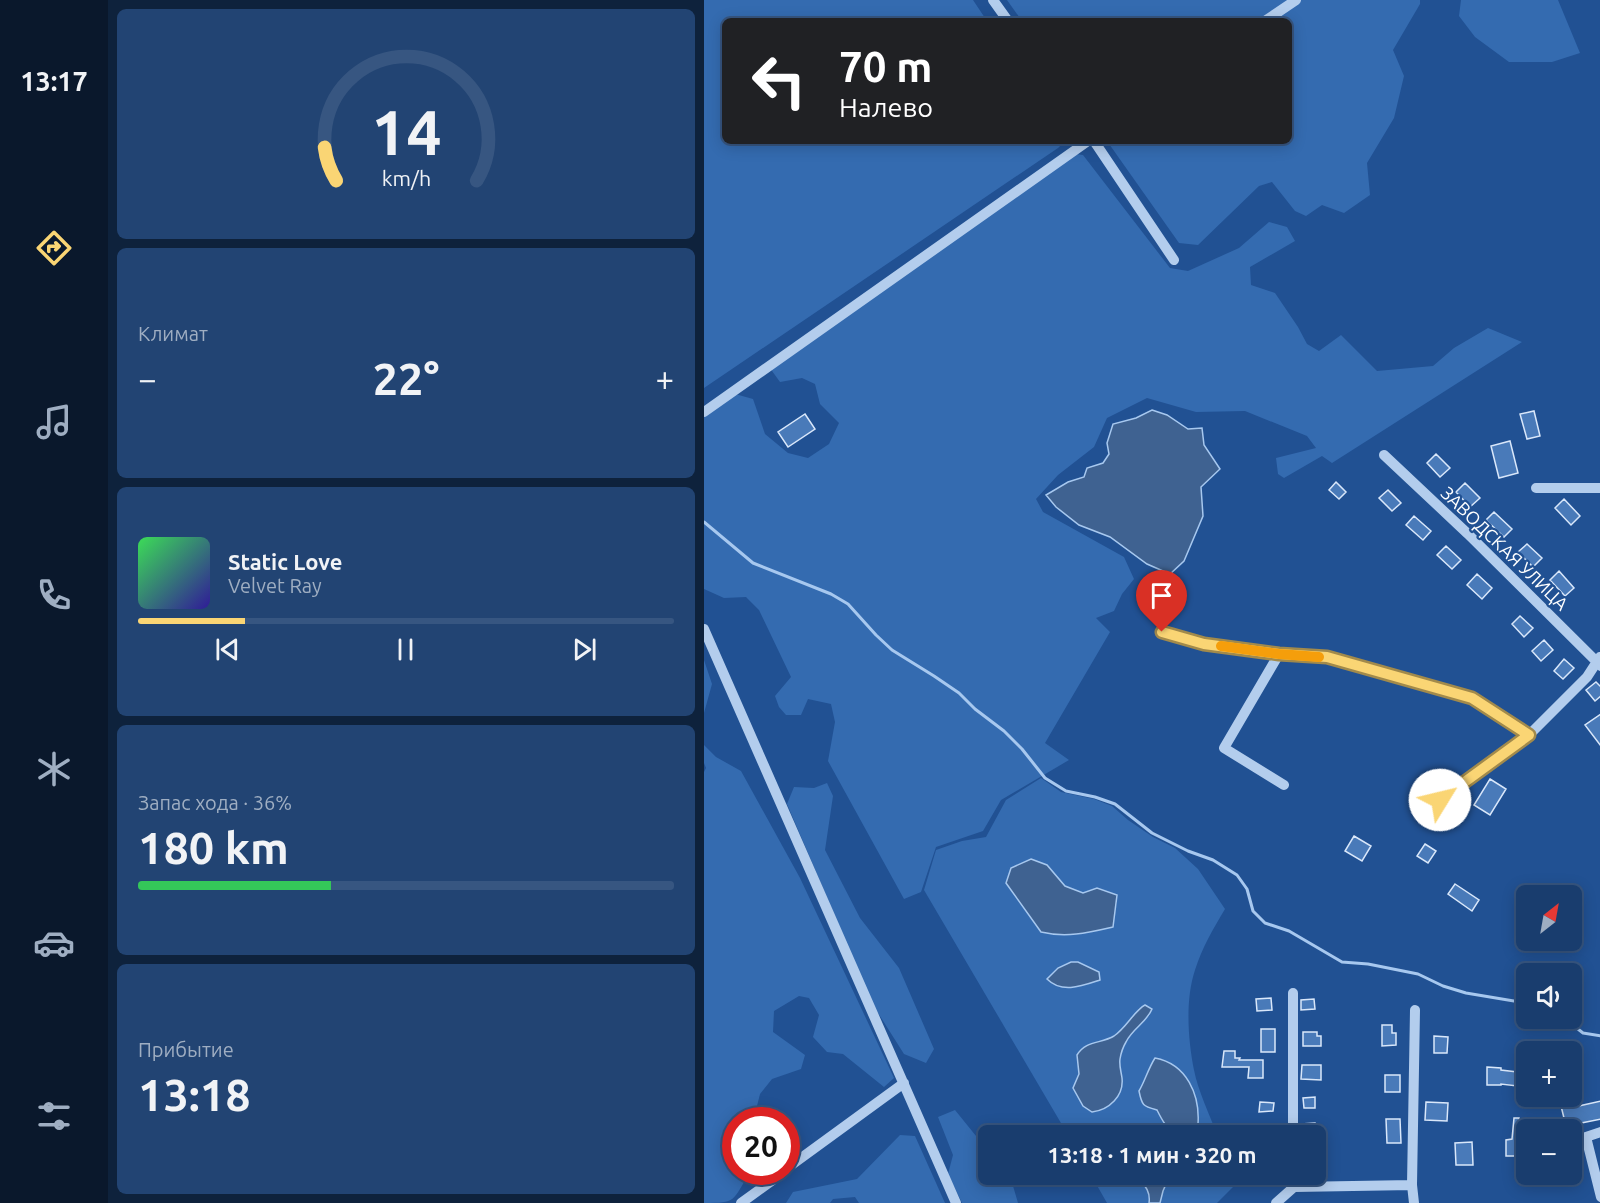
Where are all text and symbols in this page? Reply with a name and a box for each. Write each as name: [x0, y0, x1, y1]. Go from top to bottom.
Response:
icon: left: [740, 42, 818, 120]
text: 70 m: [839, 43, 933, 90]
text: 13:17: [20, 66, 88, 96]
text: Налево: [839, 92, 933, 122]
text: 14: [371, 97, 441, 167]
text: km/h: [381, 166, 431, 190]
icon: directions: [33, 227, 75, 269]
text: Климат: [138, 322, 208, 345]
text: 22°: [373, 353, 439, 404]
text: −: [138, 360, 157, 397]
text: +: [655, 360, 674, 397]
icon: music: [33, 401, 75, 443]
street label: ЗАВОДСКАЯ УЛИЦА: [1437, 482, 1573, 614]
text: Static Love: [228, 549, 343, 574]
pin: [1136, 570, 1187, 632]
icon: phone: [33, 574, 75, 616]
text: Velvet Ray: [228, 574, 322, 597]
icon: arrive: [1145, 579, 1178, 612]
icon: previous: [211, 633, 244, 666]
icon: pause: [389, 633, 422, 666]
icon: next: [568, 633, 601, 666]
icon: climate: [33, 748, 75, 790]
position arrow: [1408, 768, 1472, 832]
text: Запас хода · 36%: [138, 791, 292, 814]
text: 180 km: [138, 822, 289, 873]
north arrow: [1516, 885, 1582, 951]
map controls: [1516, 885, 1582, 1185]
icon: car: [33, 922, 75, 964]
button: sound: [1516, 963, 1582, 1029]
text: Прибытие: [138, 1038, 234, 1061]
button: +: [1516, 1041, 1582, 1107]
text: 13:18: [138, 1069, 251, 1120]
icon: filters: [33, 1095, 75, 1137]
speed limit sign: 20: [722, 1107, 800, 1185]
button: −: [1516, 1119, 1582, 1185]
text: 13:18 · 1 мин · 320 m: [1048, 1142, 1256, 1167]

